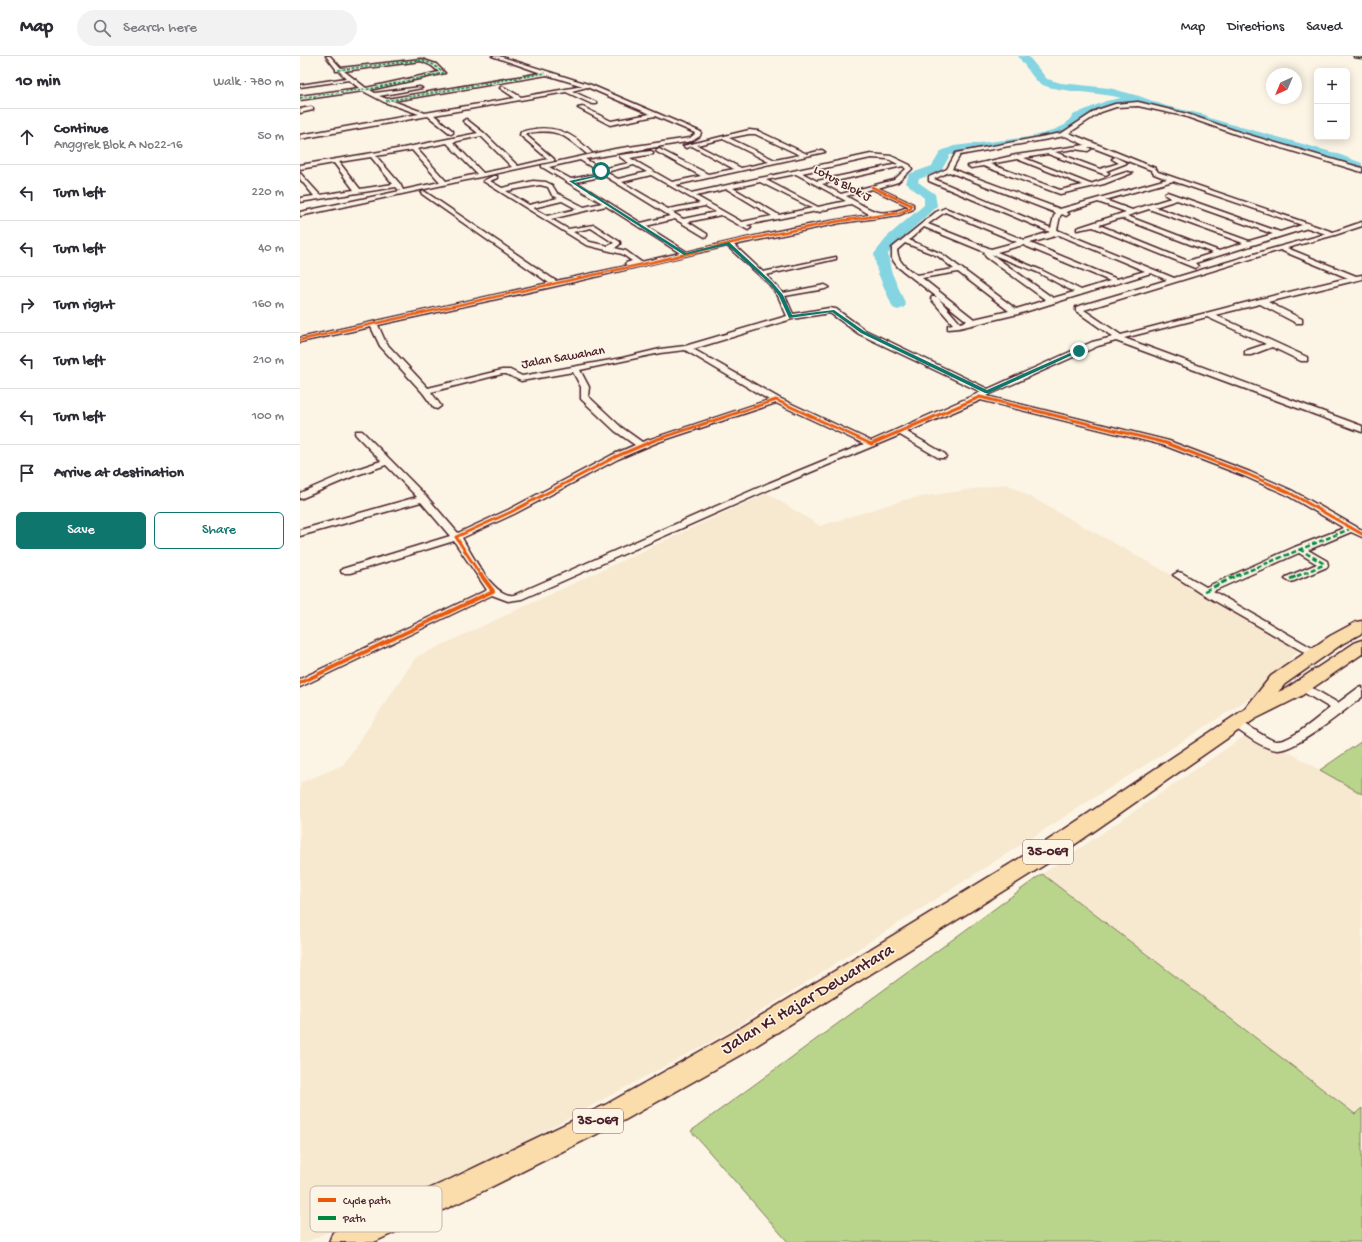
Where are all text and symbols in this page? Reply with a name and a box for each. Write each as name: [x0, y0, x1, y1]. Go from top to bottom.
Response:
search box: [77, 10, 357, 46]
text: Map: [20, 16, 53, 39]
icon: search: [91, 17, 113, 39]
text: Search here: [123, 19, 197, 37]
text: Map: [1181, 19, 1205, 36]
text: Directions: [1227, 19, 1284, 36]
text: Saved: [1306, 19, 1342, 36]
north arrow: [1266, 68, 1302, 104]
map controls: [1314, 68, 1350, 140]
button: +: [1314, 68, 1350, 104]
text: 10 min: [16, 72, 60, 92]
text: Walk · 780 m: [213, 75, 284, 90]
button: −: [1314, 104, 1350, 140]
text: Continue: [54, 120, 108, 138]
icon: ahead: [16, 126, 38, 148]
text: 50 m: [257, 129, 284, 144]
text: Anggrek Blok A No22-16: [54, 138, 183, 153]
route start: [592, 162, 610, 180]
street label: Lotus Blok J: [811, 163, 874, 206]
icon: left: [16, 182, 38, 204]
text: Turn left: [54, 184, 105, 202]
text: 220 m: [252, 185, 284, 200]
icon: left: [16, 238, 38, 260]
text: Turn left: [54, 240, 105, 258]
text: 40 m: [258, 241, 284, 256]
icon: right: [16, 294, 38, 316]
text: Turn right: [54, 296, 114, 314]
text: 160 m: [252, 297, 284, 312]
route end: [1070, 342, 1088, 360]
street label: Jalan Sawahan: [520, 343, 607, 373]
icon: left: [16, 350, 38, 372]
text: Turn left: [54, 352, 105, 370]
text: 210 m: [253, 353, 284, 368]
icon: left: [16, 406, 38, 428]
text: Turn left: [54, 408, 105, 426]
text: 100 m: [252, 409, 284, 424]
icon: arrive: [16, 462, 38, 484]
text: Arrive at destination: [54, 464, 184, 482]
button: Save: [16, 512, 146, 549]
button: Share: [154, 512, 284, 549]
road number: 35-069: [1023, 840, 1073, 864]
street label: Jalan Ki Hajar Dewantara: [718, 940, 899, 1060]
road number: 35-069: [573, 1109, 623, 1133]
legend: [310, 1186, 442, 1232]
text: Cycle path: [343, 1196, 391, 1208]
text: Path: [342, 1214, 366, 1226]

